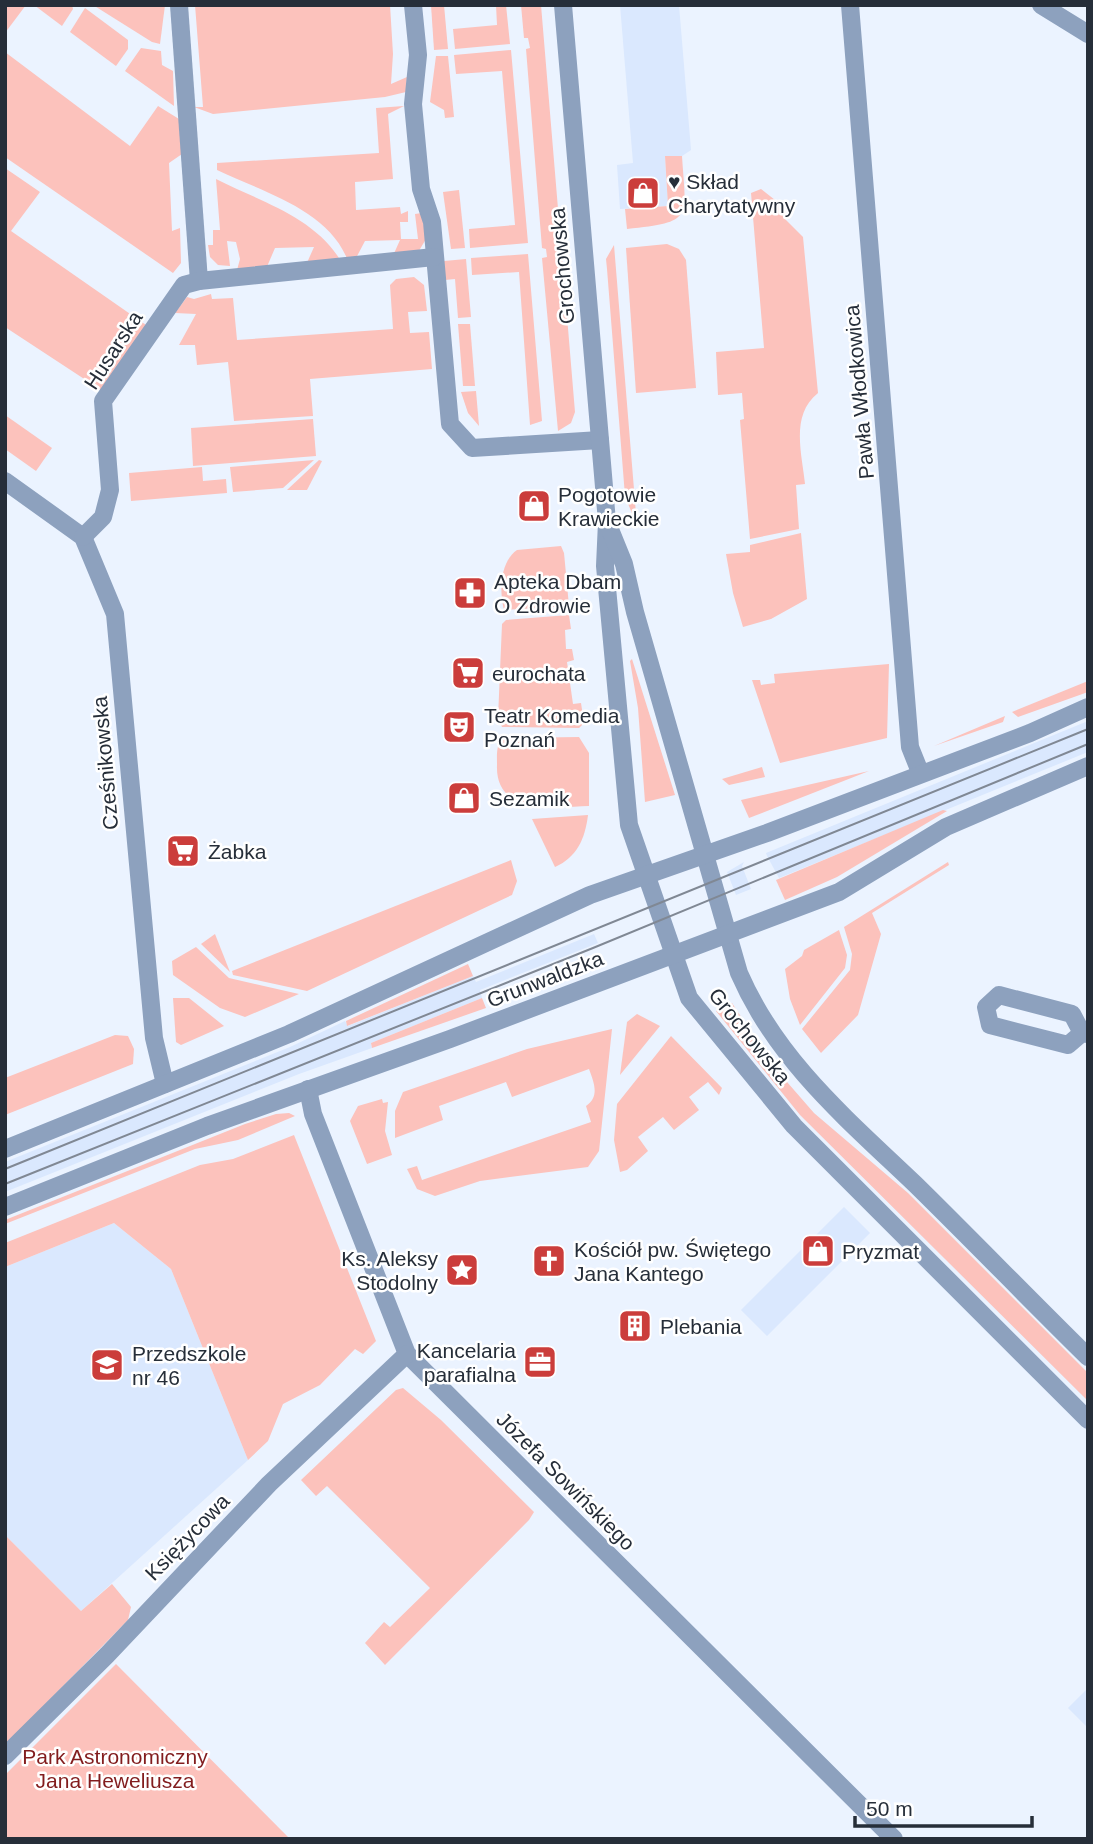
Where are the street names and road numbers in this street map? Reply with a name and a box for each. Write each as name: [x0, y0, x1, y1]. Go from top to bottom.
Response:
street label: Grochowska: [545, 207, 579, 325]
street label: Pawła Włodkowica: [840, 303, 878, 480]
street label: Husarska: [79, 306, 147, 393]
street label: Cześnikowska: [88, 695, 122, 831]
street label: Grunwaldzka: [484, 946, 607, 1012]
street label: Grochowska: [704, 983, 796, 1089]
street label: Józefa Sowińskiego: [492, 1407, 640, 1555]
street label: Księżycowa: [140, 1489, 234, 1585]

